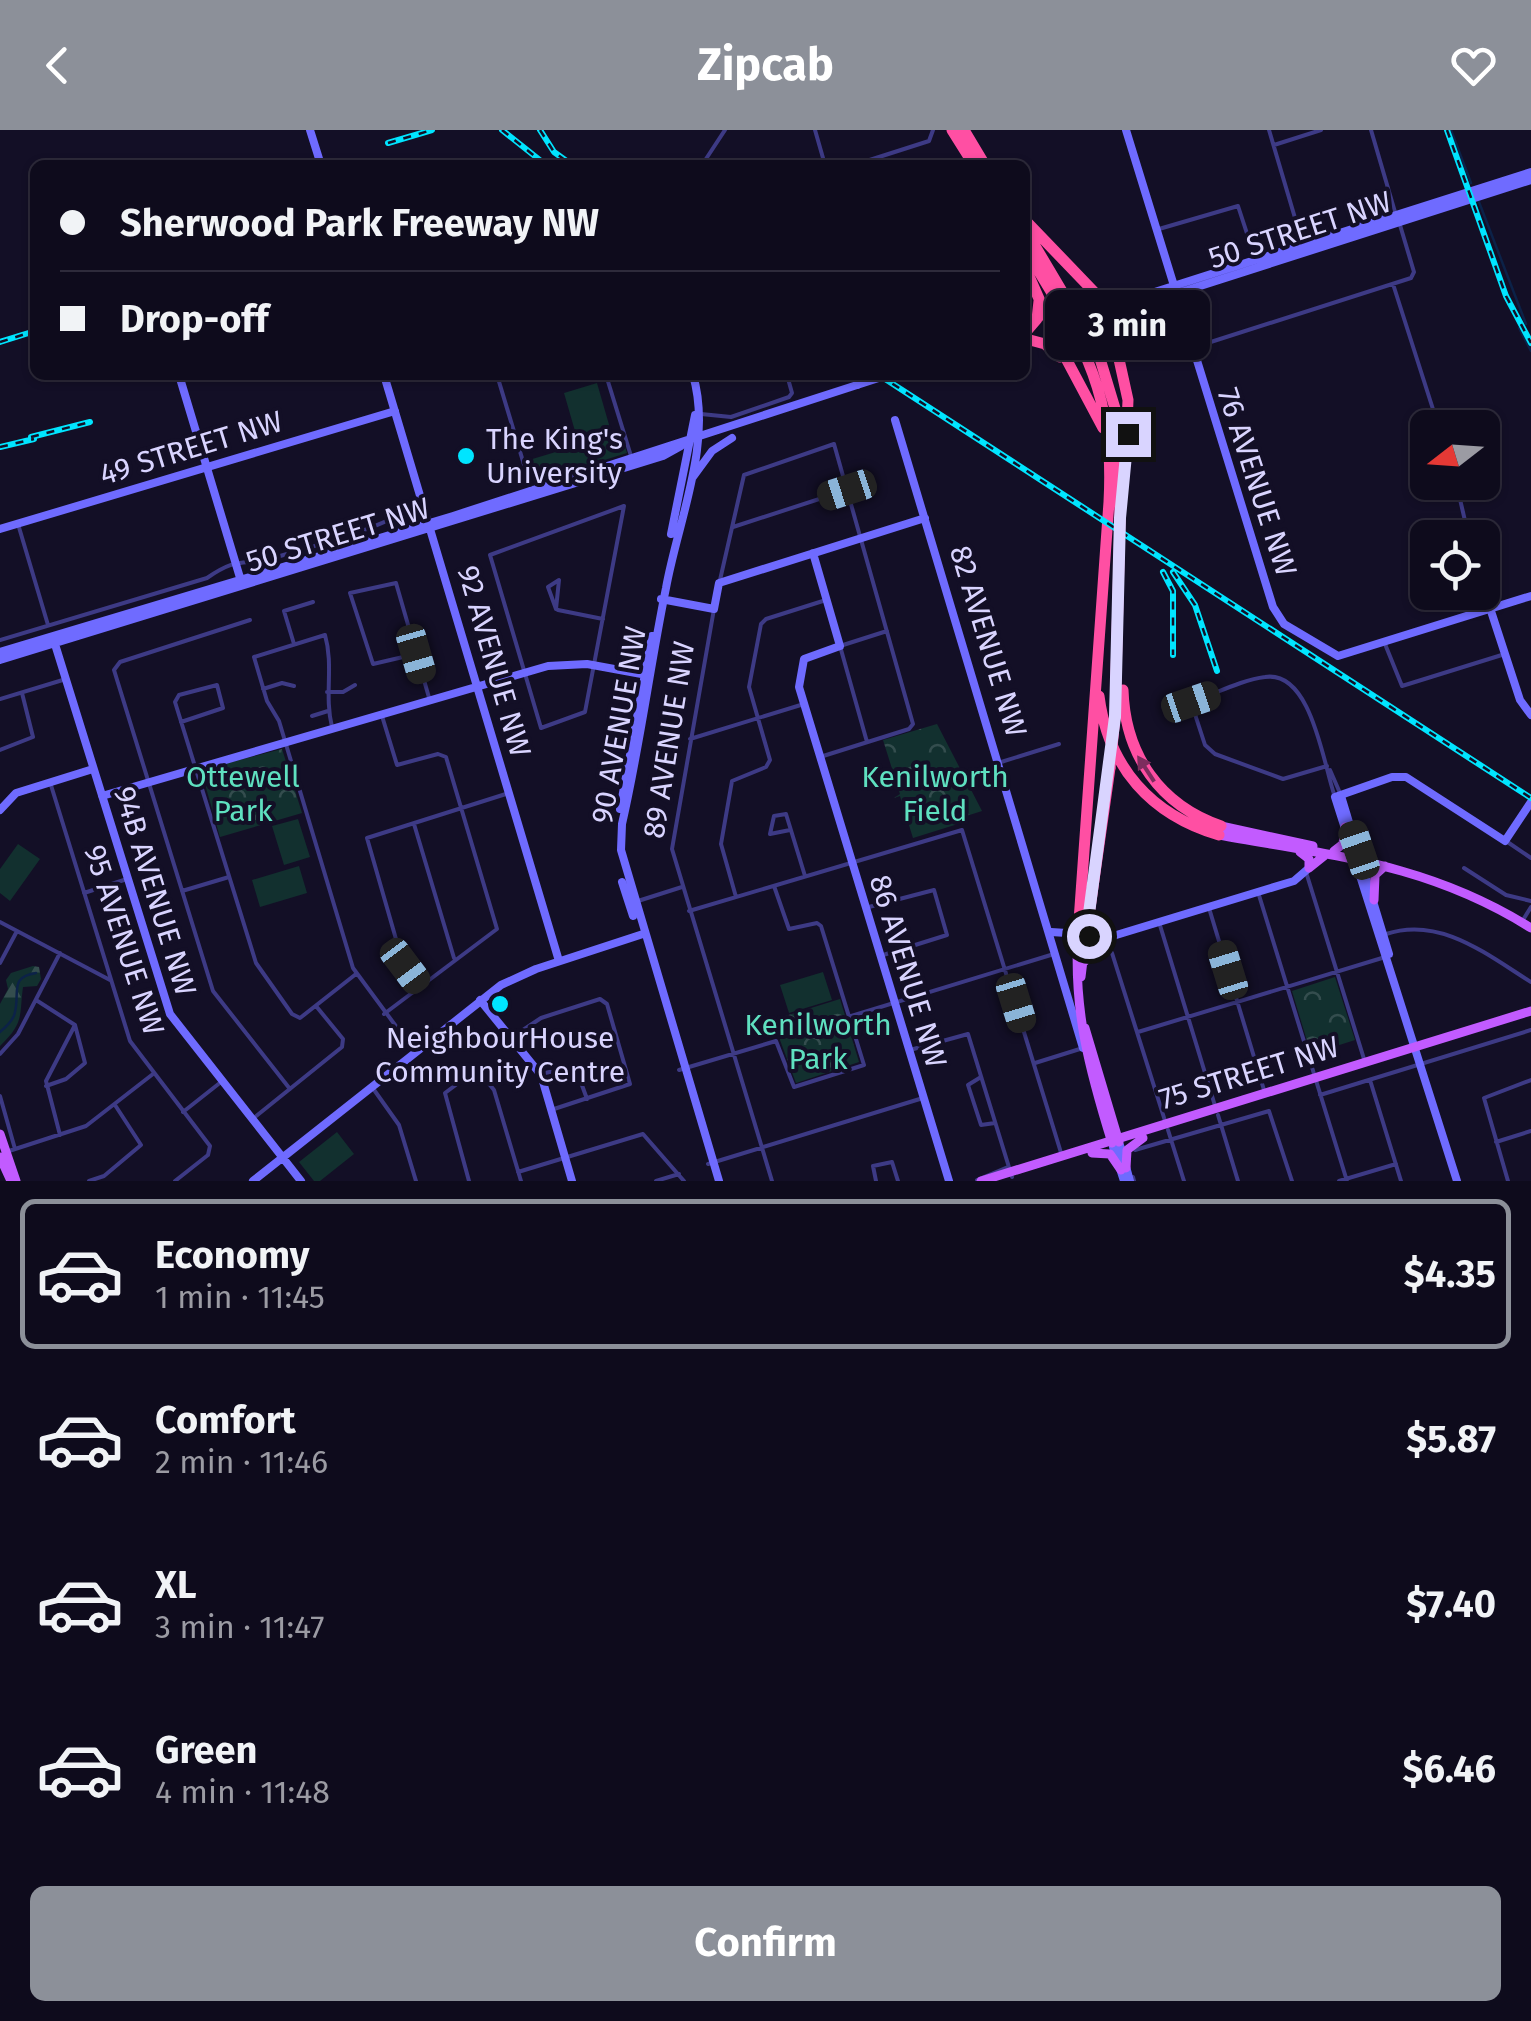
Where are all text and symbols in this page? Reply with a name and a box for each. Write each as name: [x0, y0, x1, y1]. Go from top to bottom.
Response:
icon: back: [30, 38, 85, 93]
text: Zipcab: [697, 38, 834, 92]
icon: heart: [1446, 38, 1501, 93]
street label: 50 STREET NW: [1204, 183, 1396, 276]
text: Sherwood Park Freeway NW: [120, 200, 599, 246]
callout: 3 min: [1046, 289, 1210, 359]
text: Drop-off: [120, 296, 268, 342]
text: 3 min: [1088, 306, 1167, 344]
street label: 76 AVENUE NW: [1210, 383, 1304, 581]
street label: 49 STREET NW: [95, 403, 287, 493]
north arrow: [1410, 410, 1500, 500]
map controls: [1410, 410, 1500, 610]
route end: [1106, 412, 1151, 457]
place label: The King's University: [486, 421, 623, 491]
marker: The King's University: [455, 445, 477, 467]
car: [814, 466, 880, 514]
street label: 50 STREET NW: [242, 490, 434, 580]
button: locate: [1410, 520, 1500, 610]
street label: 82 AVENUE NW: [942, 541, 1034, 741]
street label: 92 AVENUE NW: [450, 561, 539, 761]
car: [393, 621, 439, 687]
street label: 90 AVENUE NW: [584, 623, 654, 826]
street label: 89 AVENUE NW: [636, 639, 702, 841]
car: [1158, 678, 1224, 726]
one-way arrow: [1137, 755, 1155, 782]
park label: Ottewell Park: [186, 759, 300, 829]
park label: Kenilworth Field: [861, 759, 1009, 829]
street label: 94B AVENUE NW: [106, 782, 204, 1000]
car: [1335, 817, 1383, 883]
street label: 95 AVENUE NW: [76, 840, 172, 1040]
street label: 86 AVENUE NW: [862, 870, 954, 1072]
route start: [1067, 914, 1112, 959]
car: [375, 933, 435, 999]
car: [1205, 937, 1251, 1003]
car: [993, 970, 1039, 1036]
marker: NeighbourHouse Community Centre: [489, 993, 511, 1015]
park label: Kenilworth Park: [744, 1007, 892, 1077]
place label: NeighbourHouse Community Centre: [375, 1020, 625, 1090]
street label: 75 STREET NW: [1155, 1029, 1343, 1117]
icon: car: [35, 1229, 125, 1319]
text: Economy: [155, 1232, 310, 1278]
text: $4.35: [1404, 1251, 1496, 1297]
text: 1 min · 11:45: [155, 1278, 325, 1316]
icon: car: [35, 1394, 125, 1484]
text: Comfort: [155, 1397, 296, 1443]
text: $5.87: [1406, 1416, 1496, 1462]
text: 2 min · 11:46: [155, 1443, 328, 1481]
icon: car: [35, 1559, 125, 1649]
text: XL: [155, 1562, 197, 1608]
text: $7.40: [1406, 1581, 1496, 1627]
text: 3 min · 11:47: [155, 1608, 325, 1646]
icon: car: [35, 1724, 125, 1814]
text: Green: [155, 1727, 258, 1773]
text: $6.46: [1403, 1746, 1496, 1792]
text: 4 min · 11:48: [155, 1773, 330, 1811]
button: Confirm: [30, 1886, 1501, 2001]

